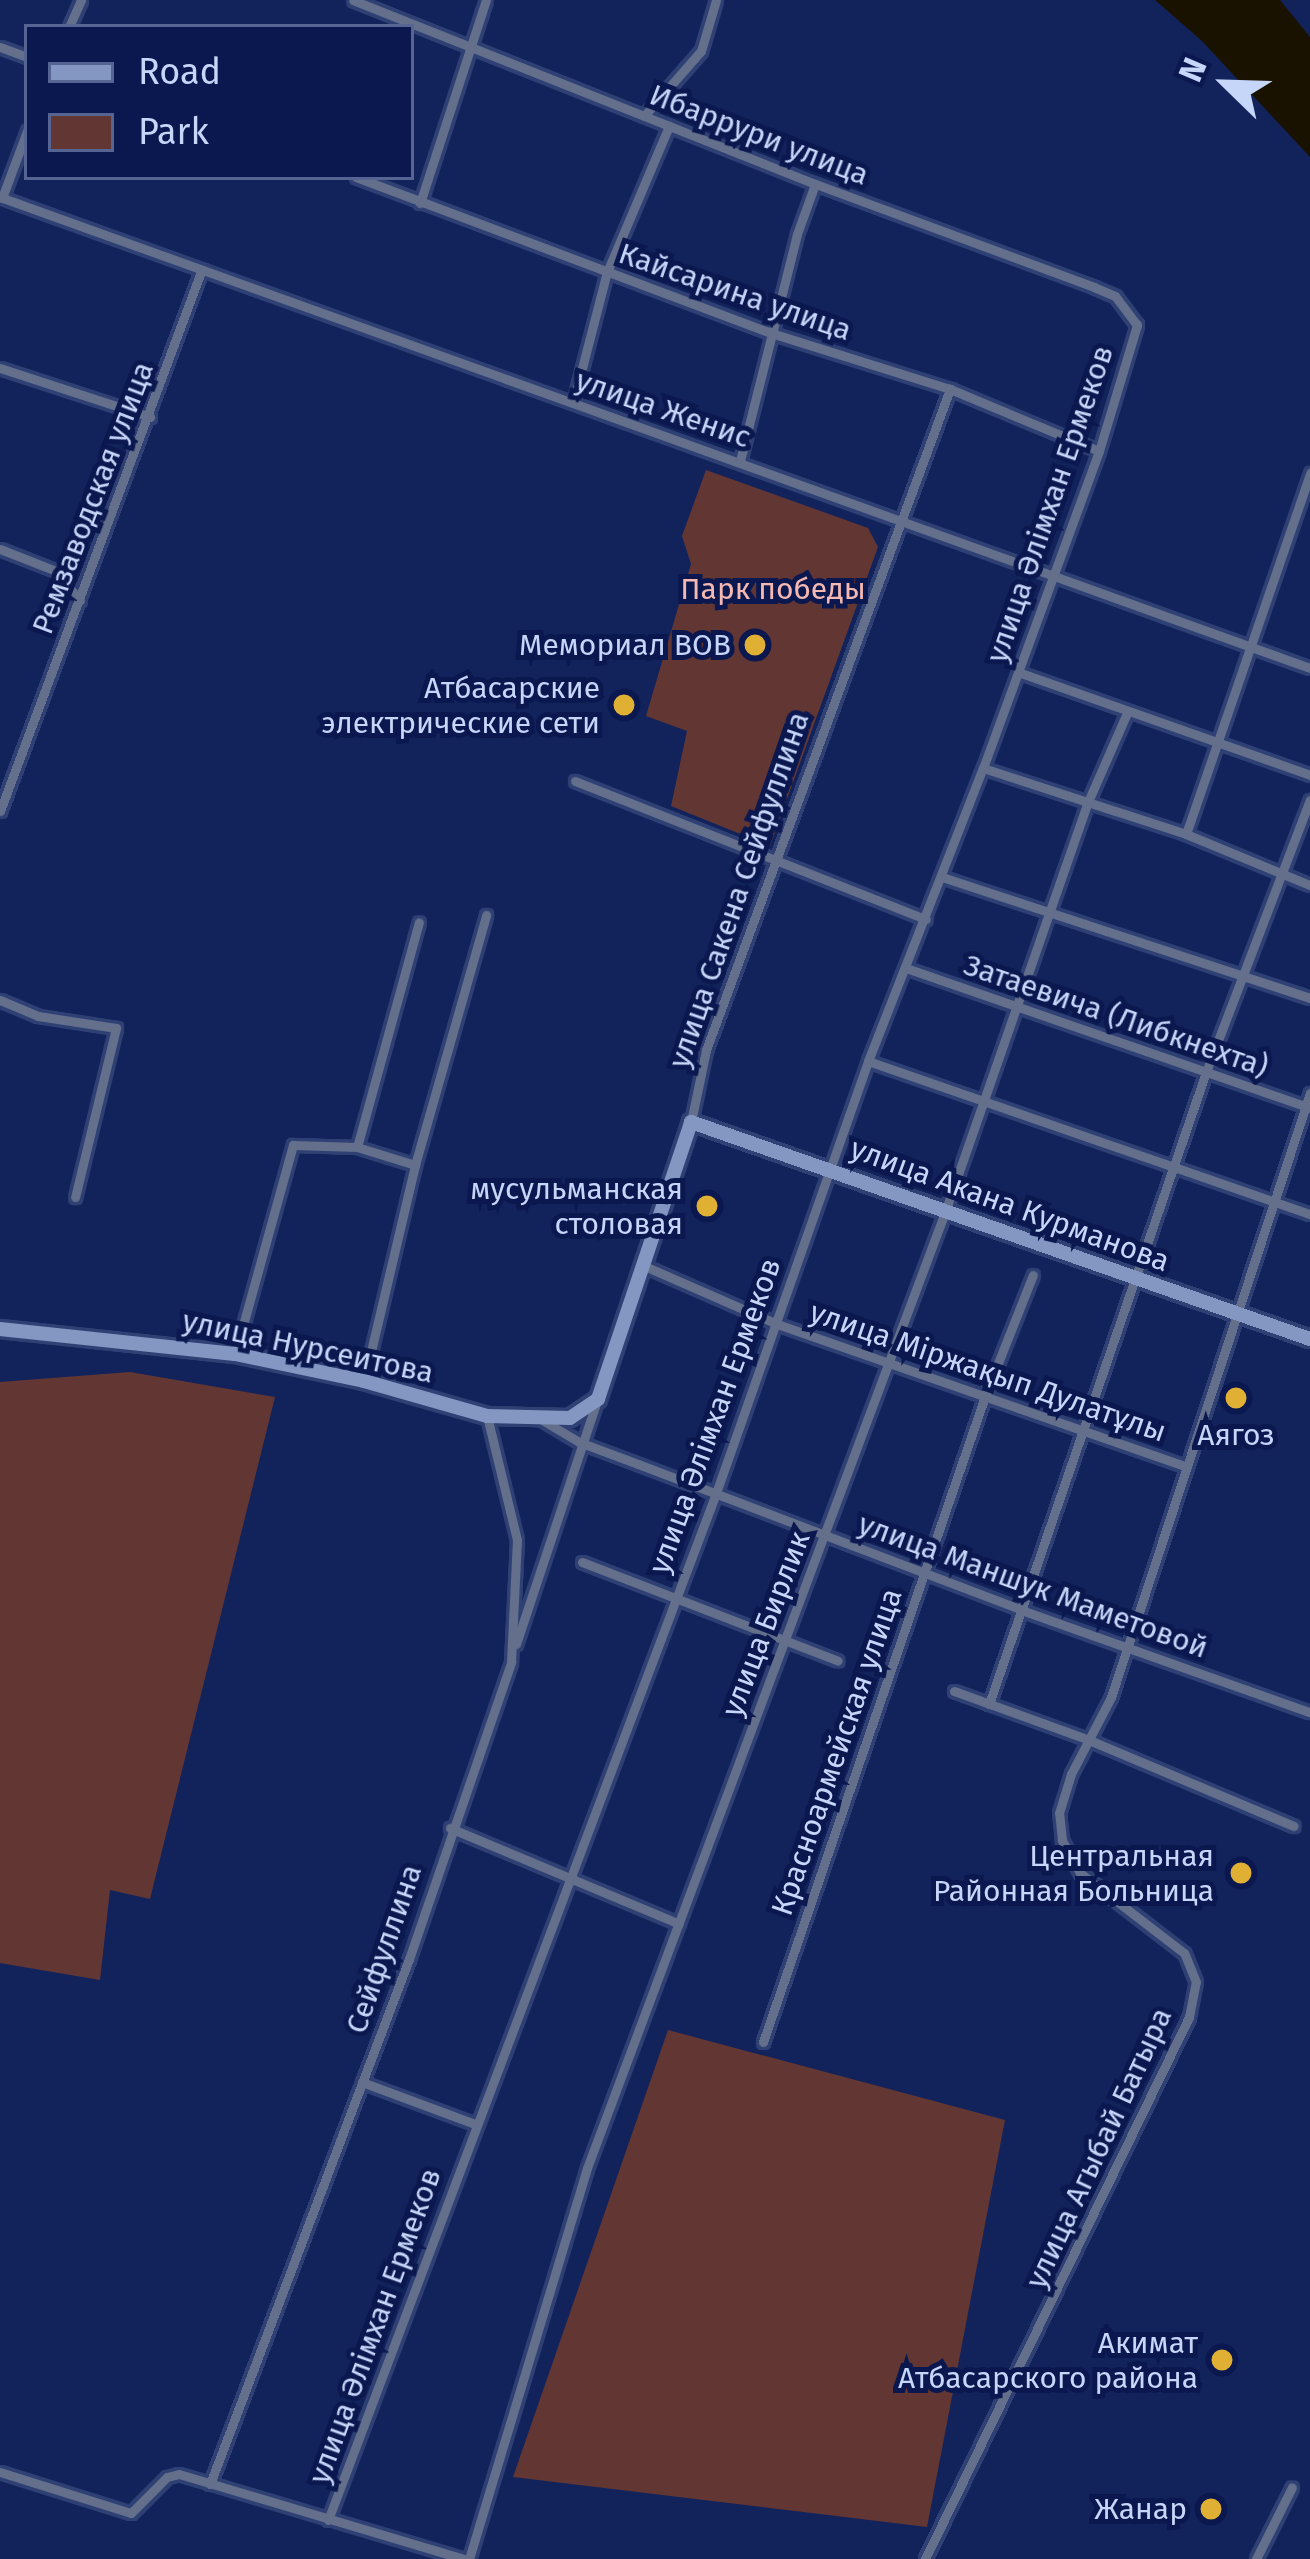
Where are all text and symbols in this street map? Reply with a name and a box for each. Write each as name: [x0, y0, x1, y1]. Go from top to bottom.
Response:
legend: [24, 24, 414, 180]
north arrow: [1166, 24, 1286, 144]
text: Road: [138, 50, 221, 94]
text: N: [1170, 52, 1216, 88]
street label: Ибаррури улица: [644, 77, 874, 193]
text: Park: [138, 110, 209, 154]
street label: Кайсарина улица: [614, 235, 856, 349]
street label: улица Әлімхан Ермеков: [979, 341, 1121, 667]
street label: Ремзаводская улица: [24, 357, 162, 639]
street label: улица Женис: [571, 362, 755, 456]
park label: Парк победы: [680, 571, 866, 607]
place label: Мемориал ВОВ: [519, 627, 731, 663]
marker: Мемориал ВОВ: [742, 632, 768, 658]
place label: Атбасарские электрические сети: [321, 670, 600, 740]
marker: Атбасарские электрические сети: [611, 692, 637, 718]
street label: улица Сакена Сейфуллина: [661, 707, 817, 1073]
street label: Затаевича (Либкнехта): [959, 947, 1273, 1085]
street label: улица Акана Курманова: [846, 1130, 1174, 1280]
place label: мусульманская столовая: [470, 1171, 683, 1242]
marker: мусульманская столовая: [694, 1193, 720, 1219]
street label: улица Әлімхан Ермеков: [641, 1253, 789, 1579]
street label: улица Міржақып Дулатұлы: [805, 1294, 1171, 1450]
street label: улица Нурсеитова: [179, 1303, 437, 1391]
marker: Аягоз: [1223, 1385, 1249, 1411]
place label: Аягоз: [1197, 1417, 1275, 1453]
street label: улица Маншук Маметовой: [853, 1506, 1213, 1666]
street label: улица Бирлик: [714, 1526, 818, 1722]
street label: Красноармейская улица: [764, 1584, 910, 1920]
place label: Центральная Районная Больница: [933, 1838, 1214, 1908]
marker: Центральная Районная Больница: [1225, 1857, 1257, 1889]
street label: Сейфуллина: [338, 1860, 430, 2038]
street label: улица Агыбай Батыра: [1018, 2002, 1180, 2294]
street label: улица Әлімхан Ермеков: [301, 2163, 449, 2489]
place label: Акимат Атбасарского района: [898, 2325, 1198, 2396]
marker: Акимат Атбасарского района: [1209, 2347, 1235, 2373]
place label: Жанар: [1094, 2491, 1187, 2527]
marker: Жанар: [1198, 2496, 1224, 2522]

